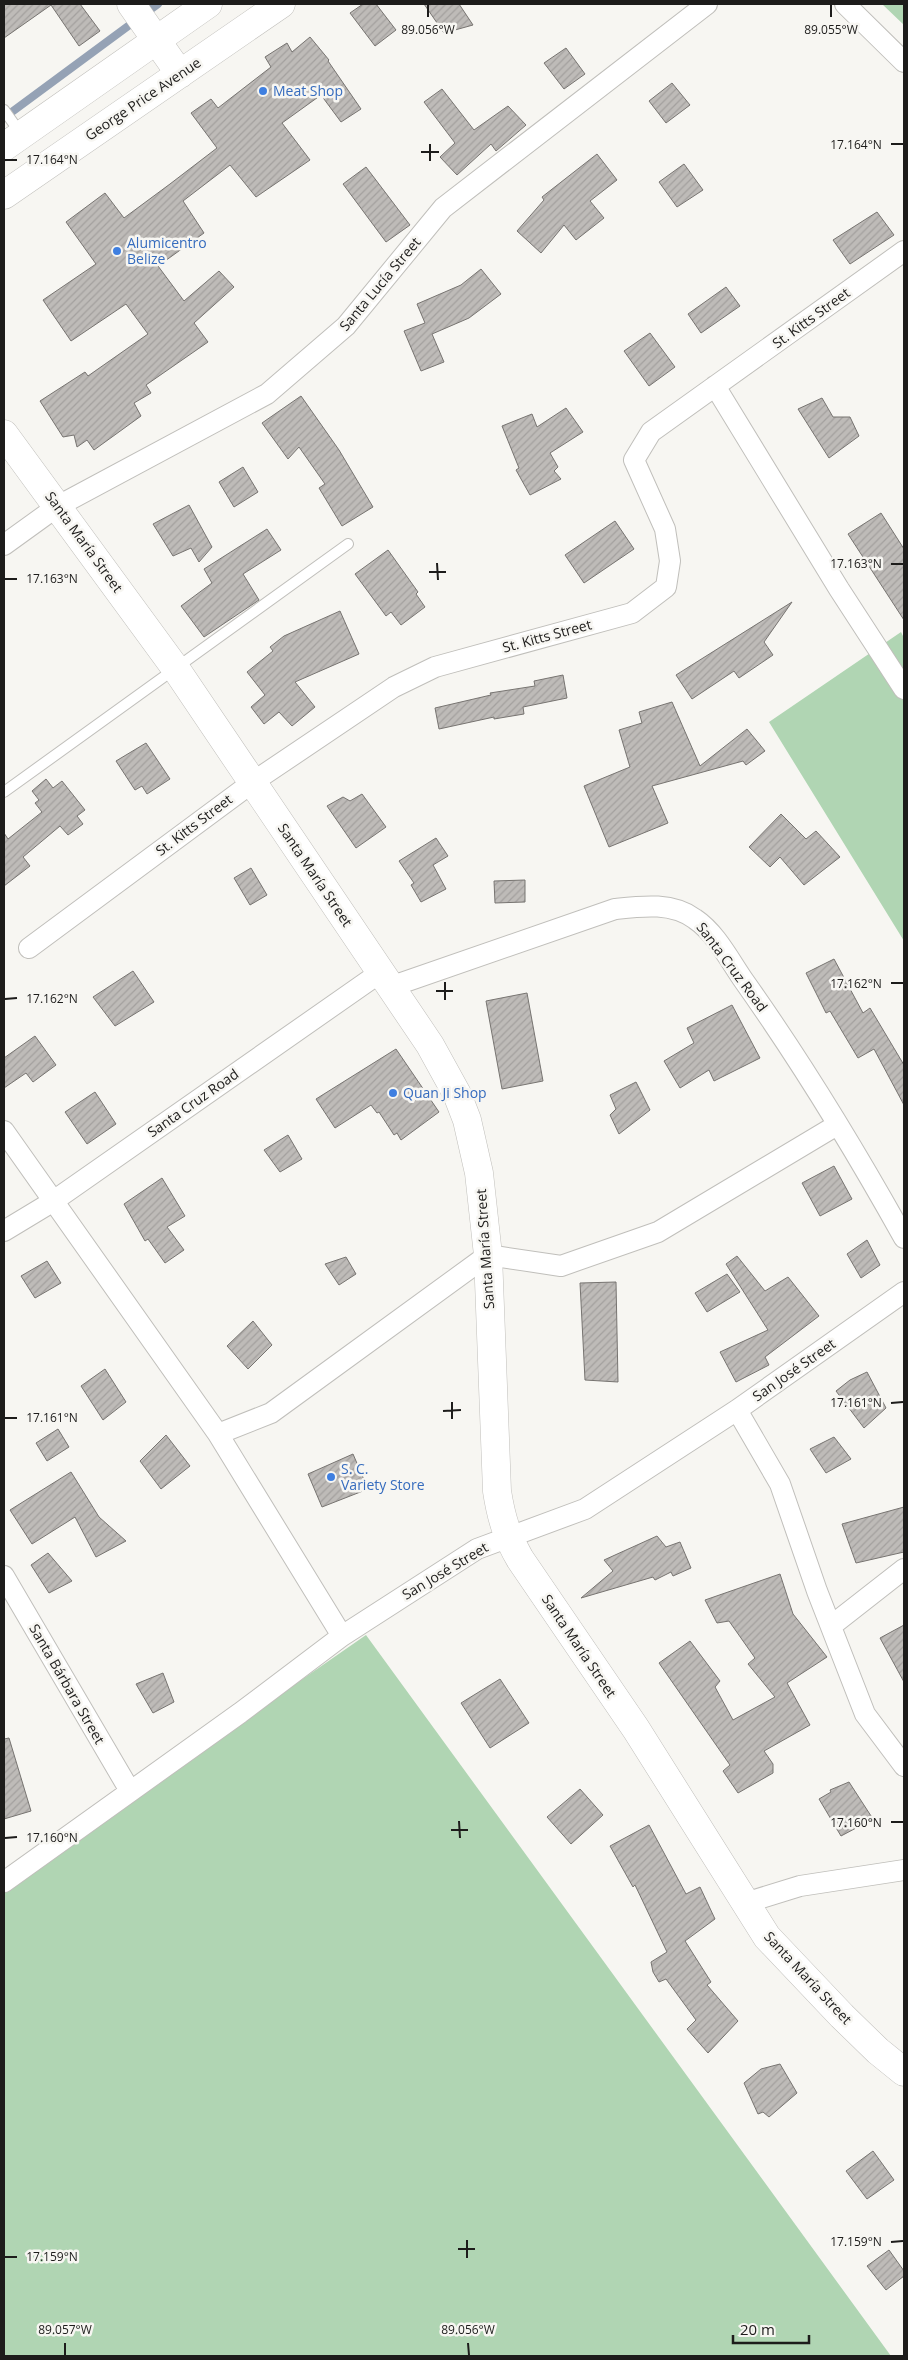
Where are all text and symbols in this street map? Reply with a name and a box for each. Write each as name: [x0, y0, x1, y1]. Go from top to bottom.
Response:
text: 89.056°W: [401, 21, 455, 38]
text: 89.055°W: [804, 21, 858, 38]
street label: George Price Avenue: [81, 53, 204, 144]
place label: Meat Shop: [273, 81, 343, 100]
marker: Meat Shop: [257, 85, 269, 97]
text: 17.164°N: [830, 136, 882, 153]
text: 17.164°N: [26, 151, 78, 168]
place label: Alumicentro Belize: [127, 233, 207, 268]
street label: Santa Lucía Street: [335, 233, 425, 335]
marker: Alumicentro Belize: [111, 245, 123, 257]
street label: St. Kitts Street: [768, 283, 853, 352]
street label: Santa María Street: [41, 487, 128, 596]
text: 17.163°N: [830, 555, 882, 572]
text: 17.163°N: [26, 570, 78, 587]
street label: St. Kitts Street: [500, 615, 594, 657]
street label: St. Kitts Street: [151, 789, 236, 860]
street label: Santa María Street: [274, 819, 357, 930]
street label: Santa Cruz Road: [693, 918, 772, 1015]
text: 17.162°N: [830, 975, 882, 992]
text: 17.162°N: [26, 990, 78, 1007]
street label: Santa Cruz Road: [143, 1064, 242, 1141]
place label: Quan Ji Shop: [403, 1083, 487, 1102]
marker: Quan Ji Shop: [387, 1087, 399, 1099]
street label: Santa María Street: [471, 1188, 498, 1310]
street label: San José Street: [748, 1334, 839, 1405]
text: 17.161°N: [830, 1394, 882, 1411]
text: 17.161°N: [26, 1409, 78, 1426]
place label: S. C. Variety Store: [341, 1459, 425, 1494]
marker: S. C. Variety Store: [325, 1471, 337, 1483]
street label: San José Street: [398, 1537, 491, 1604]
street label: Santa María Street: [538, 1590, 621, 1701]
street label: Santa Bárbara Street: [25, 1620, 110, 1747]
text: 17.160°N: [830, 1814, 882, 1831]
text: 17.160°N: [26, 1829, 78, 1846]
street label: Santa María Street: [760, 1927, 856, 2028]
text: 17.159°N: [830, 2233, 882, 2250]
text: 17.159°N: [26, 2248, 78, 2265]
scale bar: [733, 2312, 809, 2344]
text: 20 m: [740, 2319, 775, 2339]
text: 89.057°W: [38, 2321, 92, 2338]
text: 89.056°W: [441, 2321, 495, 2338]

